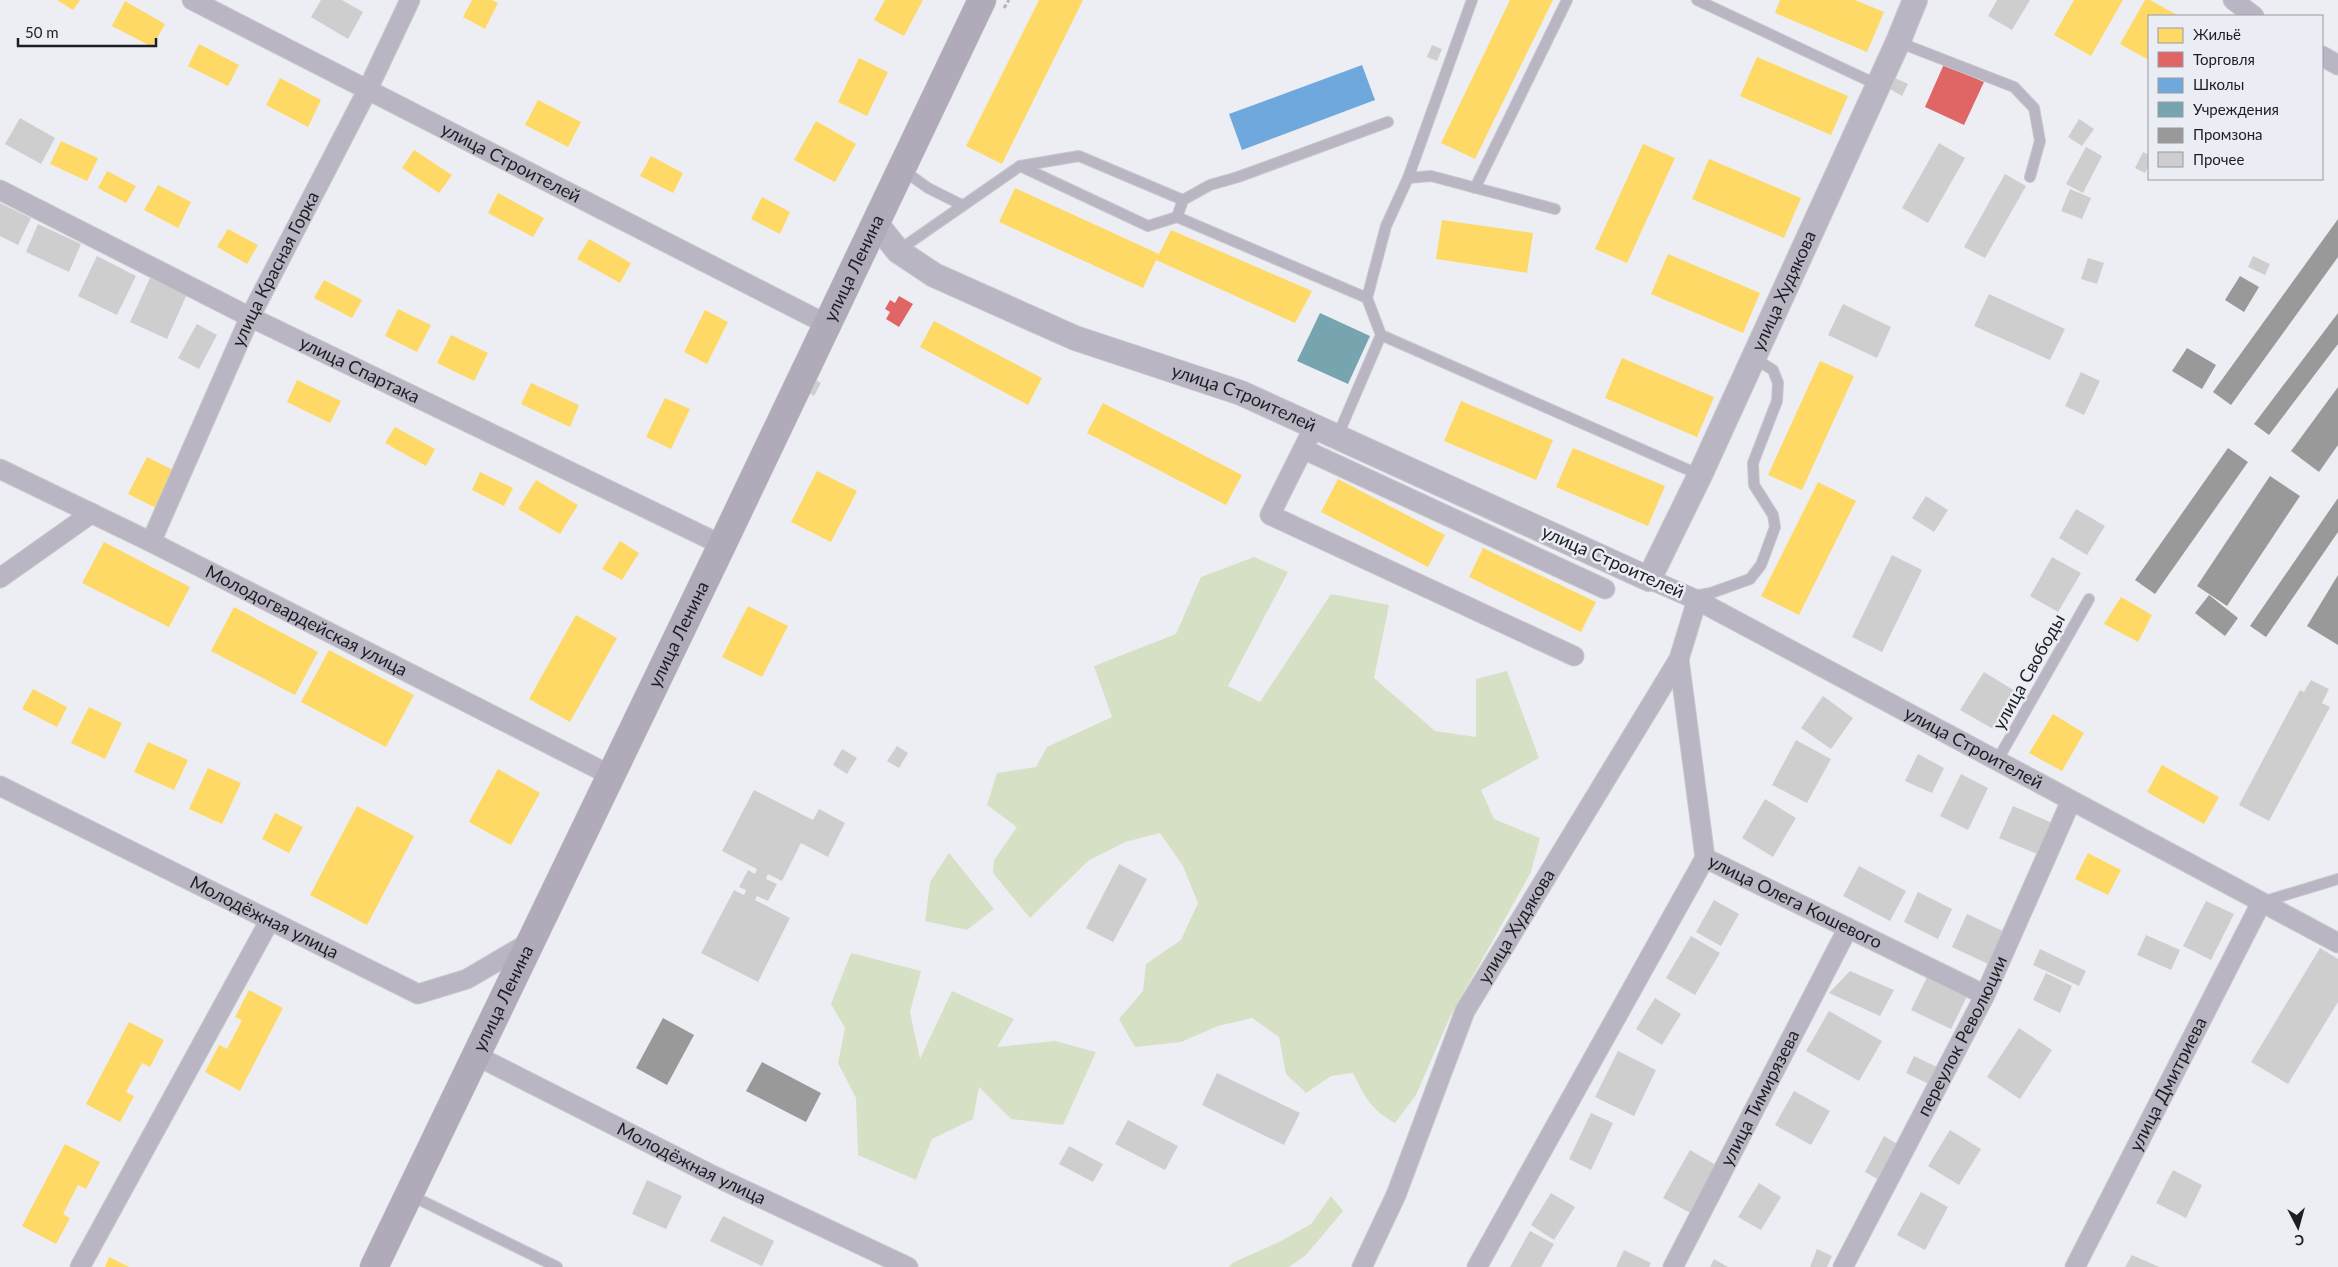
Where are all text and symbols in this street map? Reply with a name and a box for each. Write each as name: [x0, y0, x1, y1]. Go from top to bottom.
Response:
scale bar: [18, 15, 155, 47]
legend: [2148, 15, 2323, 180]
text: 50 m: [25, 23, 59, 41]
text: Жильё: [2193, 25, 2241, 43]
text: Торговля: [2193, 50, 2255, 68]
text: Школы: [2193, 75, 2244, 93]
text: Учреждения: [2193, 100, 2279, 118]
street label: улица Строителей: [438, 117, 585, 207]
text: Промзона: [2193, 125, 2263, 143]
text: Прочее: [2193, 150, 2244, 168]
street label: улица Красная Горка: [226, 187, 323, 350]
street label: улица Ленина: [818, 211, 888, 325]
street label: улица Худякова: [1746, 227, 1820, 354]
street label: улица Спартака: [296, 331, 424, 407]
street label: улица Строителей: [1169, 359, 1320, 436]
street label: улица Строителей: [1539, 520, 1688, 602]
street label: Молодогвардейская улица: [202, 560, 411, 680]
street label: улица Ленина: [643, 577, 713, 691]
street label: улица Свободы: [1987, 610, 2069, 733]
street label: улица Строителей: [1901, 701, 2047, 793]
street label: улица Олега Кошевого: [1705, 849, 1886, 953]
street label: улица Худякова: [1472, 865, 1559, 987]
street label: Молодёжная улица: [187, 870, 342, 963]
street label: улица Ленина: [467, 941, 538, 1055]
street label: переулок Революции: [1912, 952, 2011, 1120]
street label: улица Дмитриева: [2124, 1013, 2211, 1155]
street label: улица Тимирязева: [1715, 1026, 1804, 1170]
street label: Молодёжная улица: [614, 1117, 770, 1209]
north arrow: [2273, 1202, 2323, 1252]
text: С: [2293, 1231, 2305, 1249]

